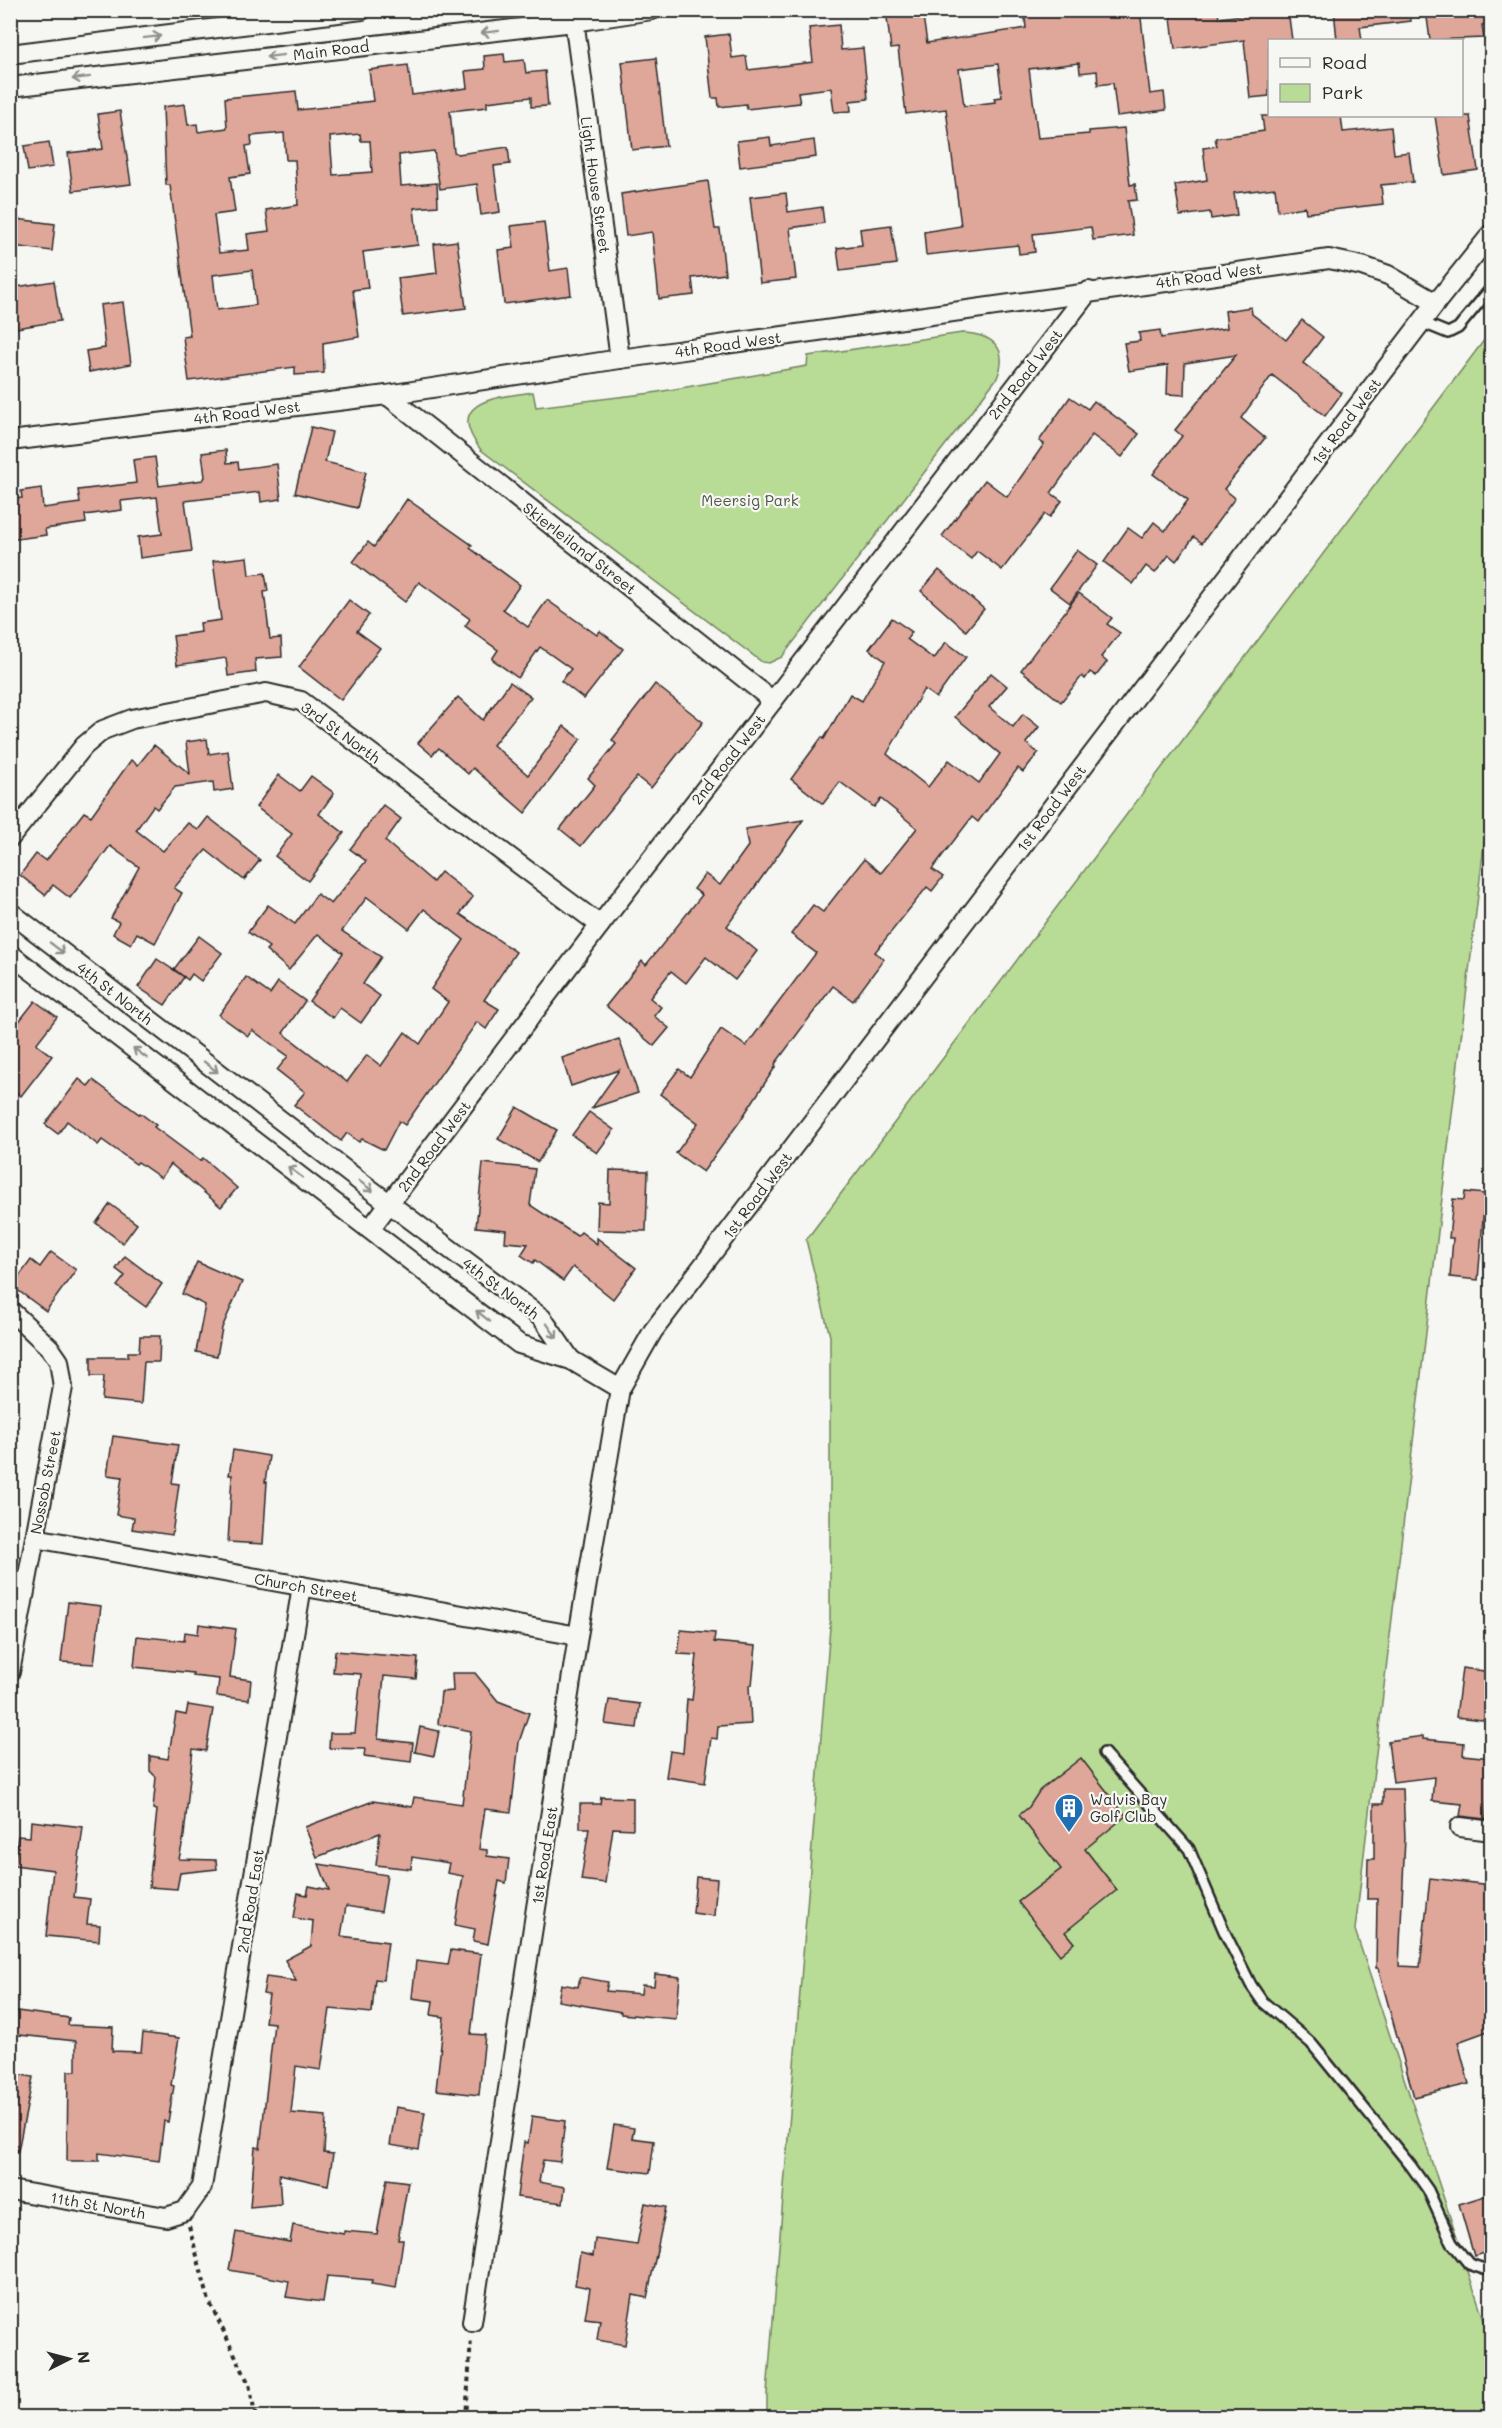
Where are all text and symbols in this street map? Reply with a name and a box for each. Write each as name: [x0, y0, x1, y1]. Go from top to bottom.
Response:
one-way arrow: [480, 26, 500, 37]
one-way arrow: [141, 31, 161, 42]
street label: Main Road: [292, 35, 370, 65]
legend: [1268, 39, 1463, 117]
text: Road: [1322, 50, 1367, 74]
one-way arrow: [266, 51, 286, 62]
one-way arrow: [72, 73, 92, 84]
text: Park: [1322, 80, 1363, 104]
street label: Light House Street: [576, 115, 616, 255]
street label: 4th Road West: [1155, 258, 1263, 292]
street label: 2nd Road West: [983, 325, 1067, 423]
street label: 4th Road West: [674, 327, 782, 361]
street label: 1st Road West: [1307, 373, 1385, 469]
street label: 4th Road West: [193, 396, 301, 428]
park label: Meersig Park: [701, 490, 799, 510]
street label: Skierleiland Street: [519, 497, 641, 599]
street label: 3rd St North: [297, 697, 385, 767]
street label: 2nd Road West: [686, 710, 770, 808]
street label: 1st Road West: [1012, 760, 1090, 856]
one-way arrow: [48, 941, 64, 954]
street label: 4th St North: [73, 957, 157, 1029]
one-way arrow: [133, 1047, 149, 1059]
one-way arrow: [203, 1060, 219, 1073]
street label: 2nd Road West: [393, 1096, 475, 1196]
street label: 1st Road West: [718, 1147, 796, 1243]
one-way arrow: [287, 1165, 303, 1178]
one-way arrow: [357, 1179, 373, 1192]
street label: 4th St North: [459, 1253, 543, 1323]
one-way arrow: [475, 1310, 491, 1323]
one-way arrow: [546, 1323, 558, 1339]
street label: Nossob Street: [25, 1428, 65, 1536]
street label: Church Street: [253, 1568, 359, 1606]
place label: Walvis Bay Golf Club: [1090, 1789, 1168, 1826]
building icon: Walvis Bay Golf Club: [1053, 1792, 1085, 1834]
street label: 1st Road East: [526, 1804, 562, 1906]
street label: 2nd Road East: [232, 1848, 268, 1954]
street label: 11th St North: [49, 2187, 147, 2223]
north arrow: [39, 2329, 99, 2389]
text: N: [73, 2350, 95, 2365]

